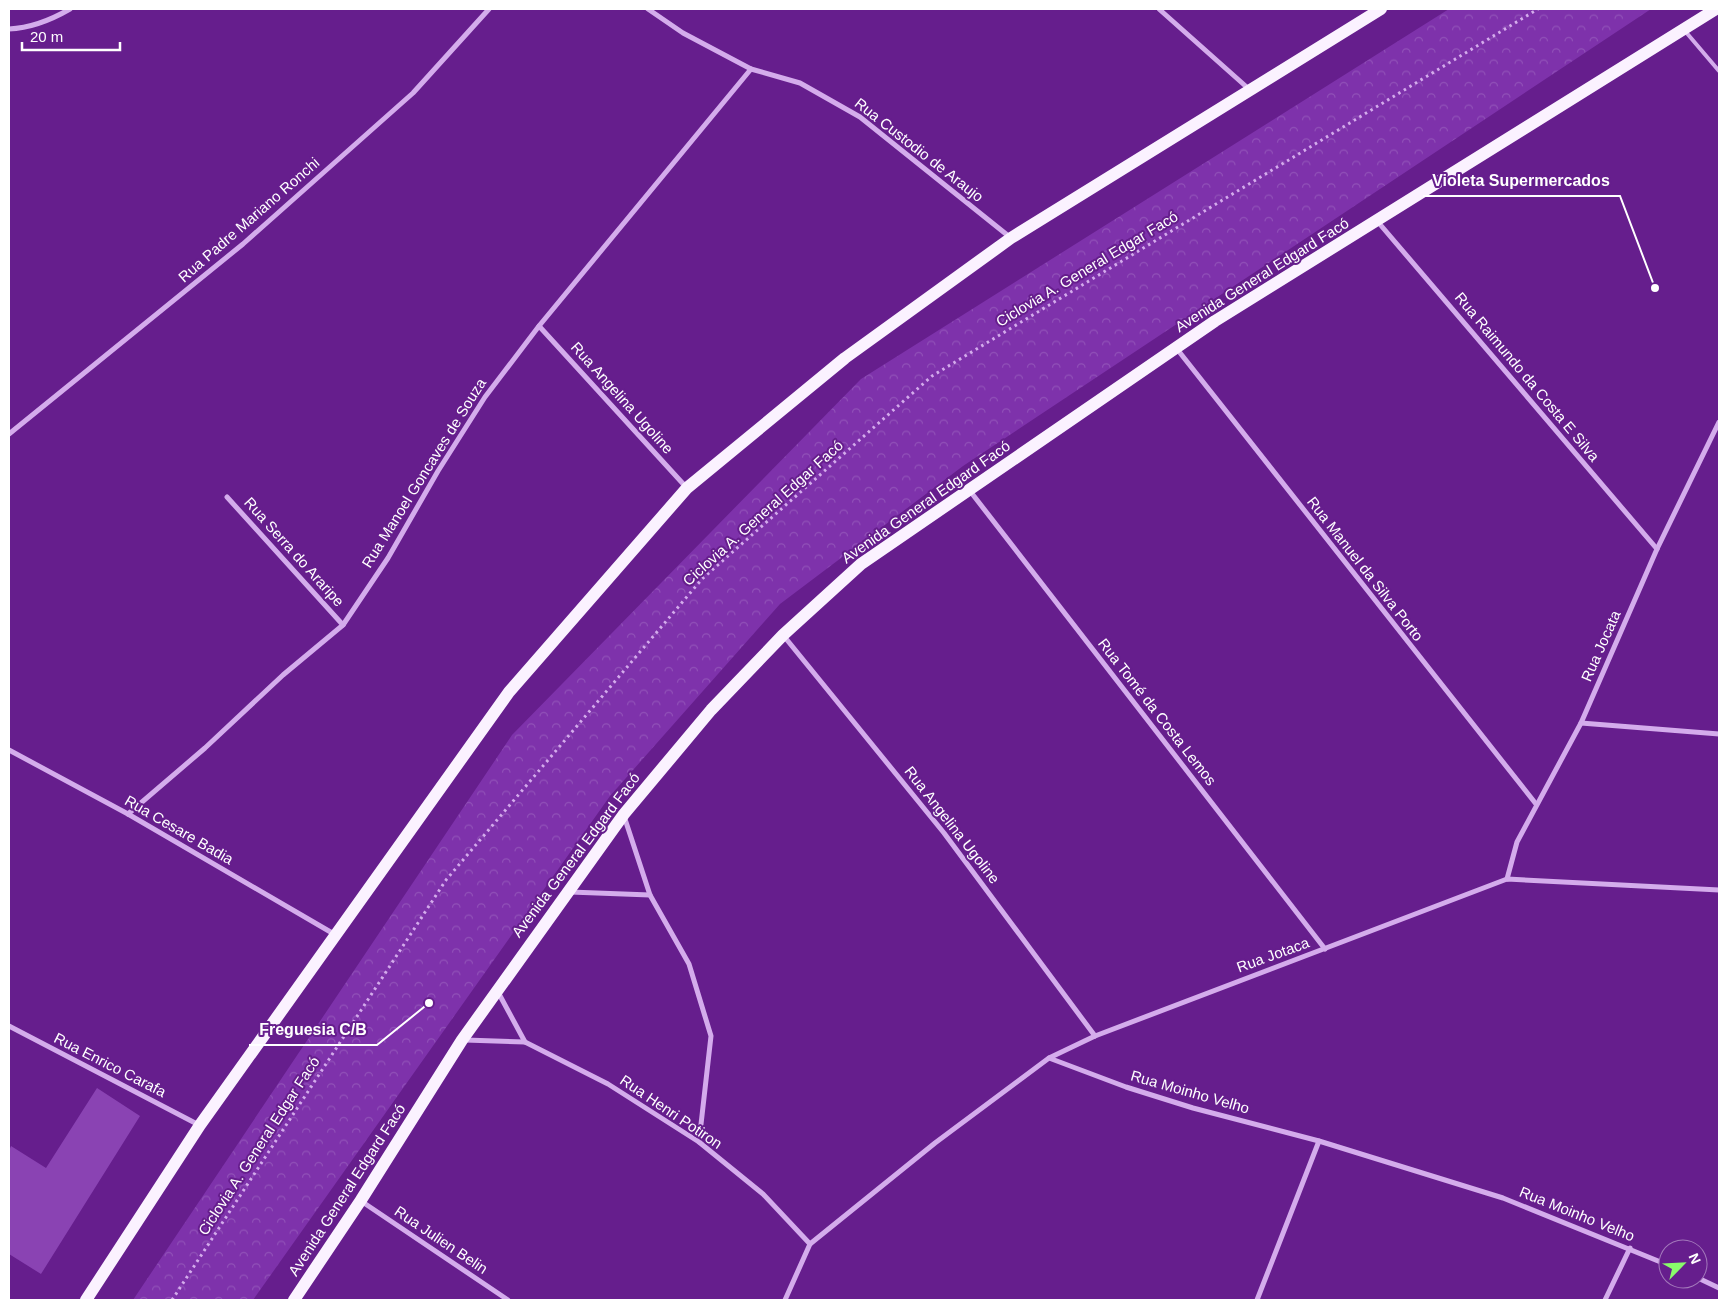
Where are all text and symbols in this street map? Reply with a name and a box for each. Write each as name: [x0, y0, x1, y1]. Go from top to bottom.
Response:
scale bar: [22, 20, 120, 52]
text: 20 m: [30, 28, 63, 45]
street label: Rua Custodio de Araujo: [852, 94, 987, 205]
street label: Rua Padre Mariano Ronchi: [175, 154, 323, 285]
callout: Violeta Supermercados: [1423, 165, 1620, 196]
text: Violeta Supermercados: [1432, 172, 1610, 189]
street label: Ciclovia A. General Edgar Facó: [993, 207, 1181, 330]
street label: Avenida General Edgard Facó: [1172, 214, 1352, 335]
street label: Rua Raimundo da Costa E Silva: [1452, 289, 1603, 465]
street label: Rua Angelina Ugoline: [568, 338, 677, 457]
street label: Rua Manoel Goncaves de Souza: [358, 374, 489, 571]
street label: Ciclovia A. General Edgar Facó: [679, 436, 846, 589]
street label: Avenida General Edgard Facó: [838, 437, 1013, 566]
street label: Rua Manuel da Silva Porto: [1304, 493, 1427, 644]
street label: Rua Serra do Araripe: [241, 494, 348, 610]
street label: Rua Jocata: [1577, 607, 1624, 684]
street label: Rua Tomé da Costa Lemos: [1095, 635, 1220, 788]
street label: Rua Angelina Ugoline: [901, 763, 1004, 887]
street label: Avenida General Edgard Facó: [508, 769, 643, 940]
street label: Rua Cesare Badia: [122, 792, 237, 868]
street label: Rua Jotaca: [1234, 933, 1312, 975]
callout: Freguesia C/B: [249, 1014, 377, 1045]
text: Freguesia C/B: [259, 1021, 367, 1038]
street label: Rua Enrico Carafa: [51, 1029, 170, 1100]
street label: Ciclovia A. General Edgar Facó: [194, 1053, 323, 1238]
street label: Rua Moinho Velho: [1129, 1066, 1251, 1117]
street label: Rua Henri Potiron: [617, 1071, 725, 1152]
street label: Avenida General Edgard Facó: [285, 1101, 409, 1279]
street label: Rua Moinho Velho: [1517, 1183, 1637, 1244]
street label: Rua Julien Belin: [392, 1202, 491, 1277]
north arrow: [1658, 1239, 1708, 1289]
text: N: [1686, 1251, 1704, 1267]

